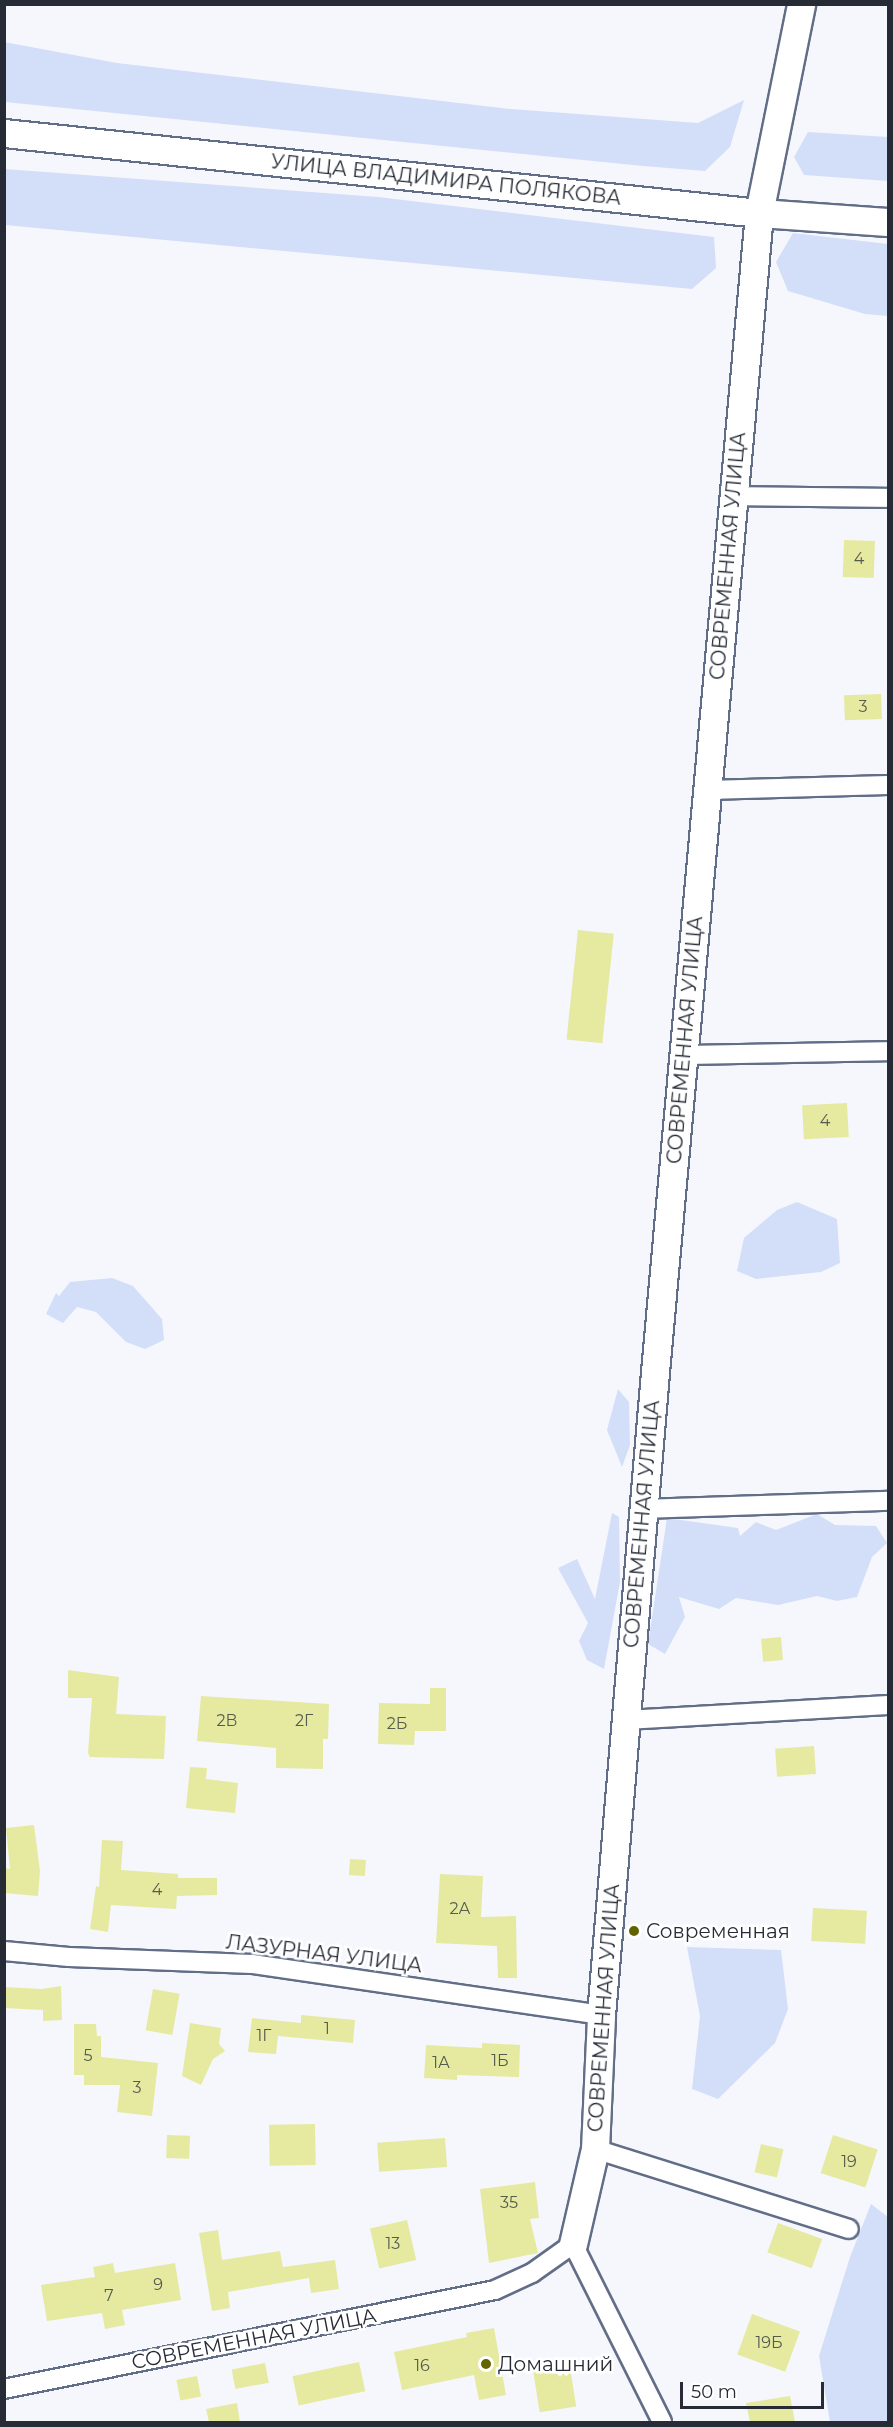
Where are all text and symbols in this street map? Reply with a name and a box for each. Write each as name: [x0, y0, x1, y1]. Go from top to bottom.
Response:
street label: УЛИЦА ВЛАДИМИРА ПОЛЯКОВА: [270, 150, 622, 210]
street label: СОВРЕМЕННАЯ УЛИЦА: [705, 431, 751, 681]
house number: 4: [854, 549, 864, 569]
house number: 3: [858, 697, 868, 717]
street label: СОВРЕМЕННАЯ УЛИЦА: [662, 915, 708, 1165]
house number: 4: [820, 1111, 830, 1131]
street label: СОВРЕМЕННАЯ УЛИЦА: [619, 1399, 665, 1649]
house number: 2В: [216, 1711, 238, 1731]
house number: 2Г: [295, 1711, 313, 1731]
house number: 2Б: [387, 1714, 407, 1734]
house number: 4: [152, 1880, 162, 1900]
street label: СОВРЕМЕННАЯ УЛИЦА: [583, 1883, 625, 2133]
house number: 2А: [450, 1899, 470, 1919]
place label: Современная: [646, 1919, 790, 1943]
marker: Современная: [627, 1924, 641, 1938]
street label: ЛАЗУРНАЯ УЛИЦА: [225, 1930, 423, 1978]
house number: 1: [324, 2019, 330, 2039]
house number: 1Г: [257, 2026, 271, 2046]
house number: 5: [83, 2046, 93, 2066]
house number: 1Б: [491, 2051, 509, 2071]
house number: 1А: [432, 2053, 450, 2073]
house number: 3: [132, 2078, 142, 2098]
house number: 19: [841, 2152, 857, 2172]
house number: 35: [500, 2193, 518, 2213]
house number: 13: [386, 2234, 400, 2254]
house number: 9: [153, 2275, 163, 2295]
house number: 7: [104, 2286, 114, 2306]
street label: СОВРЕМЕННАЯ УЛИЦА: [130, 2303, 378, 2375]
house number: 19Б: [755, 2333, 783, 2353]
place label: Домашний: [498, 2352, 613, 2376]
house number: 16: [414, 2356, 430, 2376]
marker: Домашний: [479, 2357, 493, 2371]
scale bar: [683, 2370, 827, 2408]
text: 50 m: [691, 2381, 737, 2403]

